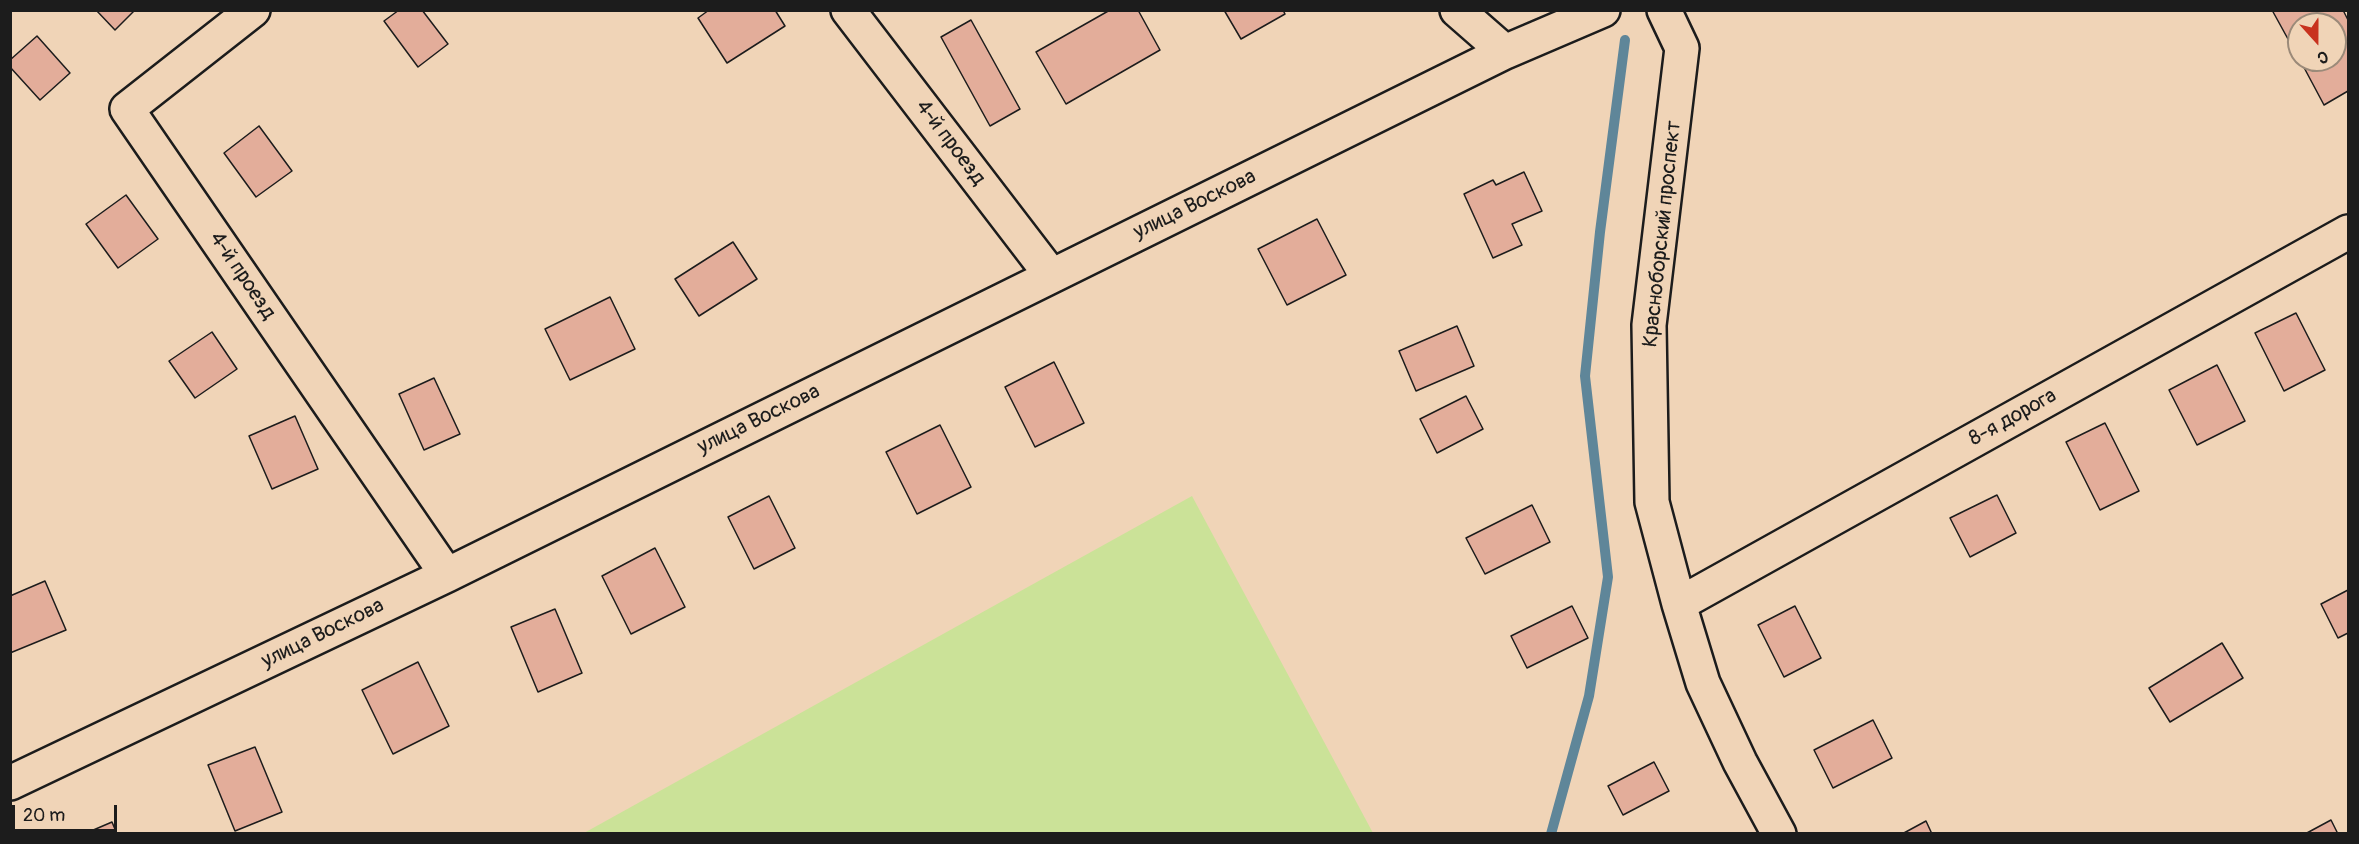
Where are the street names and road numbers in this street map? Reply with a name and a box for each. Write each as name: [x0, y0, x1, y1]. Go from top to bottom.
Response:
street label: 4-й проезд: [910, 95, 990, 191]
street label: Красноборский проспект: [1639, 119, 1687, 349]
street label: улица Воскова: [1130, 165, 1260, 245]
street label: 4-й проезд: [203, 227, 281, 325]
street label: улица Воскова: [694, 380, 824, 460]
street label: 8-я дорога: [1965, 384, 2061, 452]
street label: улица Воскова: [258, 594, 388, 674]

